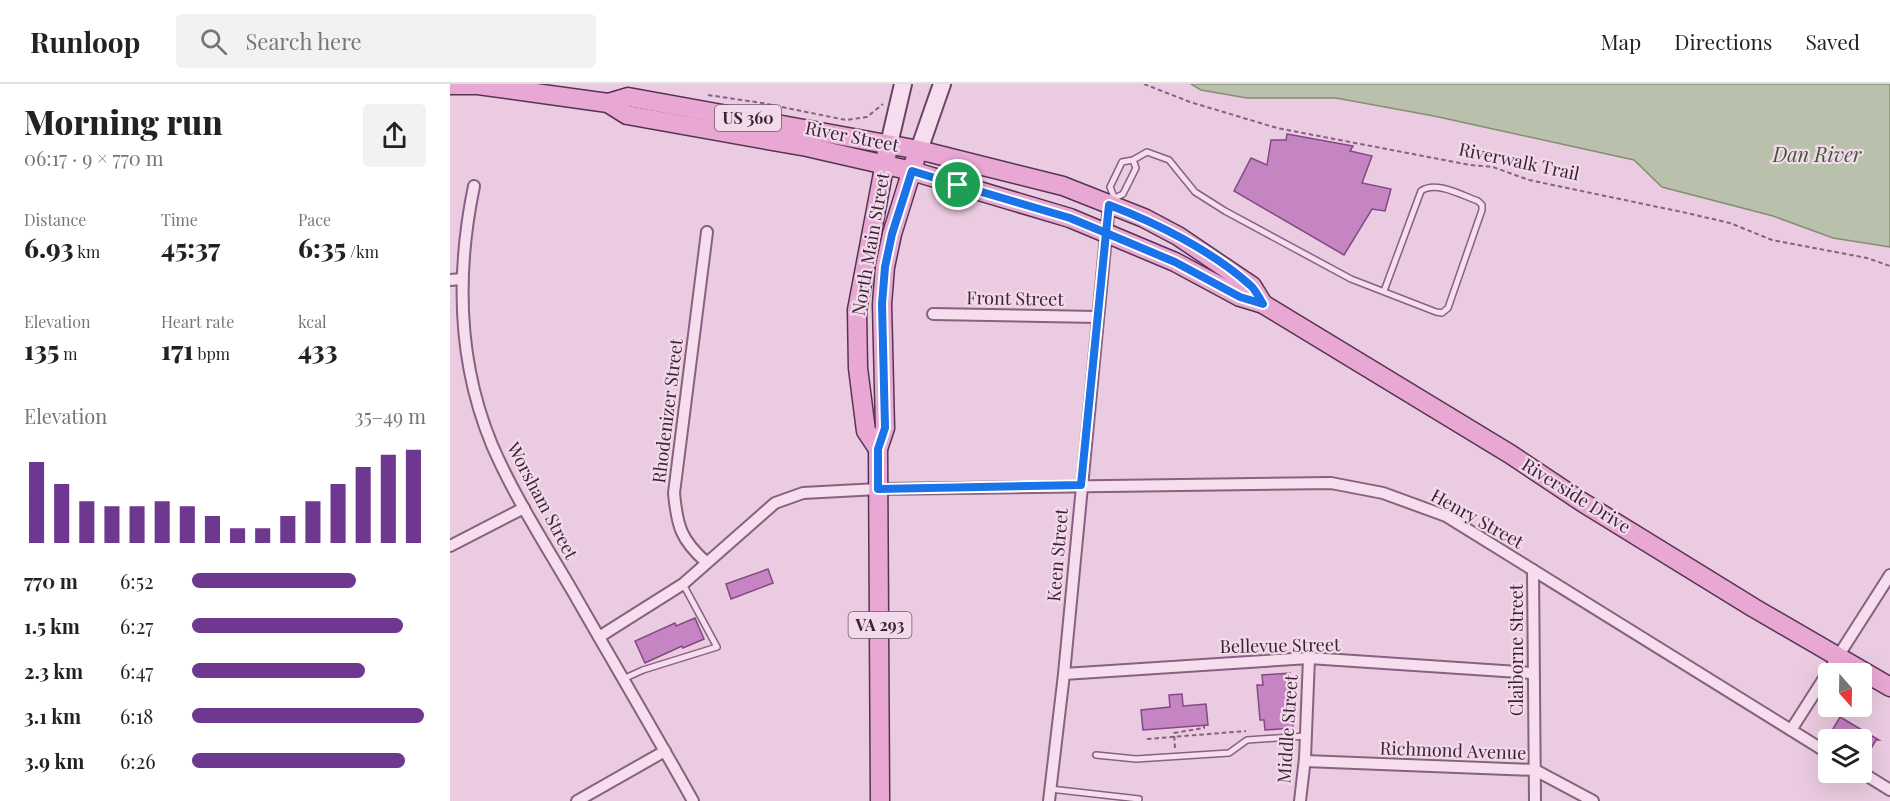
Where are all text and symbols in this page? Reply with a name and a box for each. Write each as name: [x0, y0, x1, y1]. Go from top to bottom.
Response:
search box: [176, 14, 596, 68]
text: Runloop: [30, 23, 140, 60]
icon: search: [197, 25, 230, 58]
text: Search here: [245, 26, 362, 56]
text: Map: [1600, 27, 1641, 55]
text: Directions: [1674, 27, 1772, 55]
text: Saved: [1805, 27, 1860, 55]
text: Morning run: [24, 99, 223, 143]
button: share: [363, 104, 426, 167]
road number: US 360: [715, 105, 781, 131]
street label: River Street: [803, 115, 902, 157]
street label: Riverwalk Trail: [1457, 137, 1582, 186]
water label: Dan River: [1772, 140, 1863, 167]
text: 06:17 · 9 × 770 m: [24, 144, 164, 171]
pin: [932, 159, 983, 210]
icon: arrive: [941, 168, 974, 201]
street label: North Main Street: [846, 170, 895, 317]
text: Distance: [24, 209, 86, 230]
text: Time: [161, 209, 198, 230]
text: Pace: [298, 209, 331, 230]
text: 6.93: [24, 230, 74, 265]
text: 45:37: [161, 230, 220, 265]
text: 6:35: [298, 230, 346, 265]
text: km: [74, 241, 100, 262]
text: /km: [346, 241, 379, 262]
street label: Front Street: [966, 285, 1065, 311]
text: Elevation: [24, 311, 91, 332]
text: Heart rate: [161, 311, 234, 332]
text: kcal: [298, 311, 327, 332]
text: 135: [24, 332, 59, 367]
text: 171: [161, 332, 193, 367]
text: 433: [298, 332, 338, 367]
street label: Rhodenizer Street: [646, 336, 688, 485]
text: m: [59, 343, 78, 364]
text: bpm: [193, 343, 230, 364]
text: Elevation: [24, 402, 107, 429]
text: 35–49 m: [354, 402, 426, 429]
street label: Worsham Street: [501, 437, 584, 564]
street label: Riverside Drive: [1518, 452, 1636, 538]
street label: Henry Street: [1427, 483, 1529, 554]
street label: Keen Street: [1041, 507, 1073, 603]
text: 770 m: [24, 567, 78, 594]
text: 6:52: [120, 567, 154, 594]
street label: Claiborne Street: [1504, 583, 1528, 716]
text: 1.5 km: [24, 612, 80, 639]
text: 6:27: [120, 612, 153, 639]
road number: VA 293: [848, 612, 912, 638]
street label: Bellevue Street: [1219, 632, 1341, 658]
text: 2.3 km: [24, 657, 83, 684]
text: 6:47: [120, 657, 153, 684]
north arrow: [1818, 663, 1872, 717]
map controls: [1818, 663, 1872, 783]
street label: Middle Street: [1271, 673, 1303, 784]
text: 3.1 km: [24, 702, 81, 729]
text: 6:18: [120, 702, 153, 729]
button: layers: [1818, 729, 1872, 783]
street label: Richmond Avenue: [1379, 735, 1527, 765]
text: 3.9 km: [24, 747, 84, 774]
text: 6:26: [120, 747, 156, 774]

